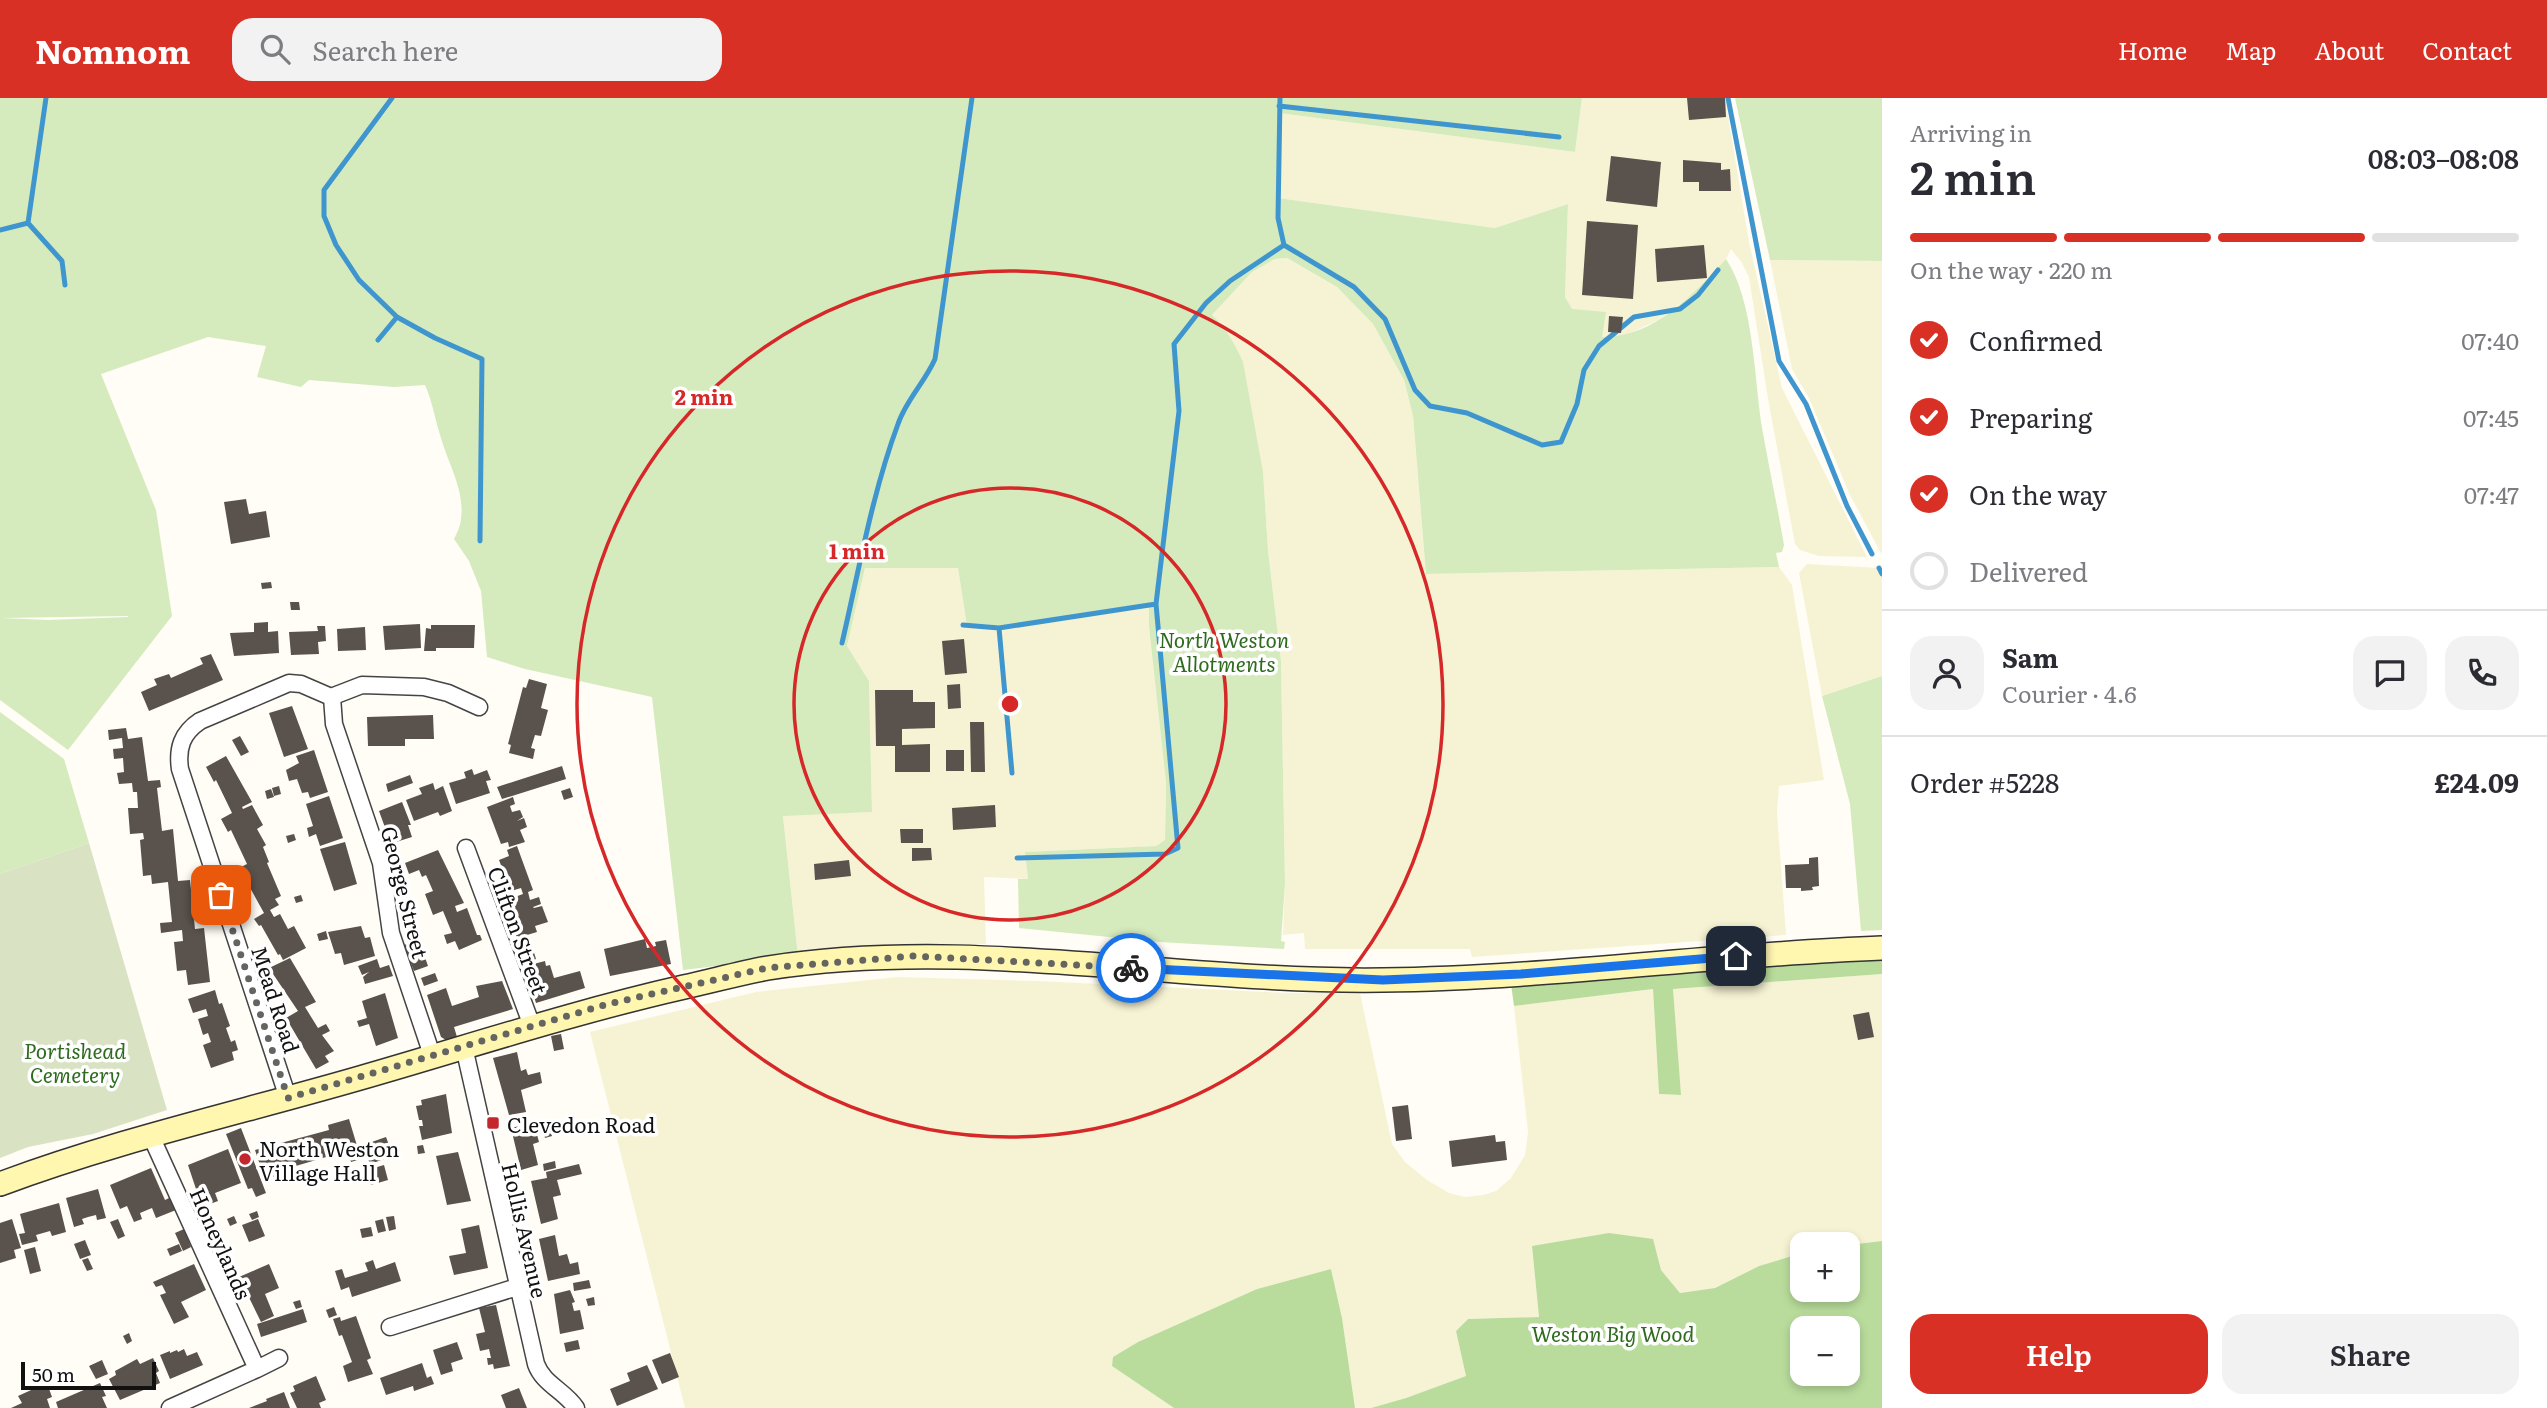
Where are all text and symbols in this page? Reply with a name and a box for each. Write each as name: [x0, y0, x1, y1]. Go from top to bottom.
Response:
search box: [232, 18, 722, 81]
text: Nomnom: [35, 25, 190, 74]
icon: search: [256, 30, 294, 68]
text: Search here: [312, 30, 458, 69]
text: Home: [2118, 32, 2187, 67]
text: Map: [2225, 32, 2276, 67]
text: About: [2314, 32, 2384, 67]
text: Contact: [2422, 32, 2512, 67]
text: Arriving in: [1910, 115, 2032, 149]
text: 08:03–08:08: [2368, 138, 2519, 177]
text: 2 min: [1910, 141, 2036, 209]
text: On the way · 220 m: [1910, 252, 2113, 286]
text: Confirmed: [1969, 320, 2103, 359]
icon: check: [1910, 321, 1948, 359]
text: 07:40: [2461, 323, 2519, 357]
text: 2 min: [675, 380, 734, 411]
text: Preparing: [1969, 397, 2092, 436]
icon: check: [1910, 398, 1948, 436]
text: 07:45: [2463, 400, 2519, 434]
text: On the way: [1969, 474, 2107, 513]
icon: check: [1910, 475, 1948, 513]
text: 07:47: [2464, 477, 2519, 511]
text: 1 min: [829, 534, 885, 565]
text: Delivered: [1969, 551, 2088, 590]
park label: North Weston Allotments: [1159, 623, 1290, 678]
button: person: [1910, 636, 1984, 710]
button: chat: [2353, 636, 2427, 710]
button: phone: [2445, 636, 2519, 710]
text: Sam: [2002, 637, 2058, 676]
text: Courier · 4.6: [2002, 676, 2137, 710]
centre of rings: [998, 692, 1022, 716]
text: Order #5228: [1910, 762, 2059, 801]
text: £24.09: [2434, 762, 2519, 801]
street label: George Street: [375, 823, 438, 962]
street label: Clifton Street: [481, 862, 557, 999]
pin: [191, 865, 251, 925]
icon: bag: [202, 876, 240, 914]
pin: [1706, 926, 1766, 986]
courier: [1096, 933, 1166, 1003]
icon: home: [1717, 937, 1755, 975]
street label: Mead Road: [245, 942, 309, 1057]
icon: bike: [1112, 949, 1150, 987]
park label: Portishead Cemetery: [24, 1034, 126, 1089]
place label: Clevedon Road: [507, 1108, 656, 1139]
marker: Clevedon Road: [485, 1115, 501, 1131]
place label: North Weston Village Hall: [259, 1132, 399, 1187]
marker: North Weston Village Hall: [237, 1151, 253, 1167]
street label: Hollis Avenue: [495, 1159, 557, 1301]
street label: Honeylands: [184, 1182, 260, 1304]
map controls: [1790, 1232, 1860, 1386]
button: +: [1790, 1232, 1860, 1302]
button: Help: [1910, 1314, 2208, 1394]
button: Share: [2222, 1314, 2519, 1394]
button: −: [1790, 1316, 1860, 1386]
park label: Weston Big Wood: [1531, 1317, 1695, 1348]
scale bar: [21, 1359, 156, 1391]
text: 50 m: [32, 1360, 75, 1388]

